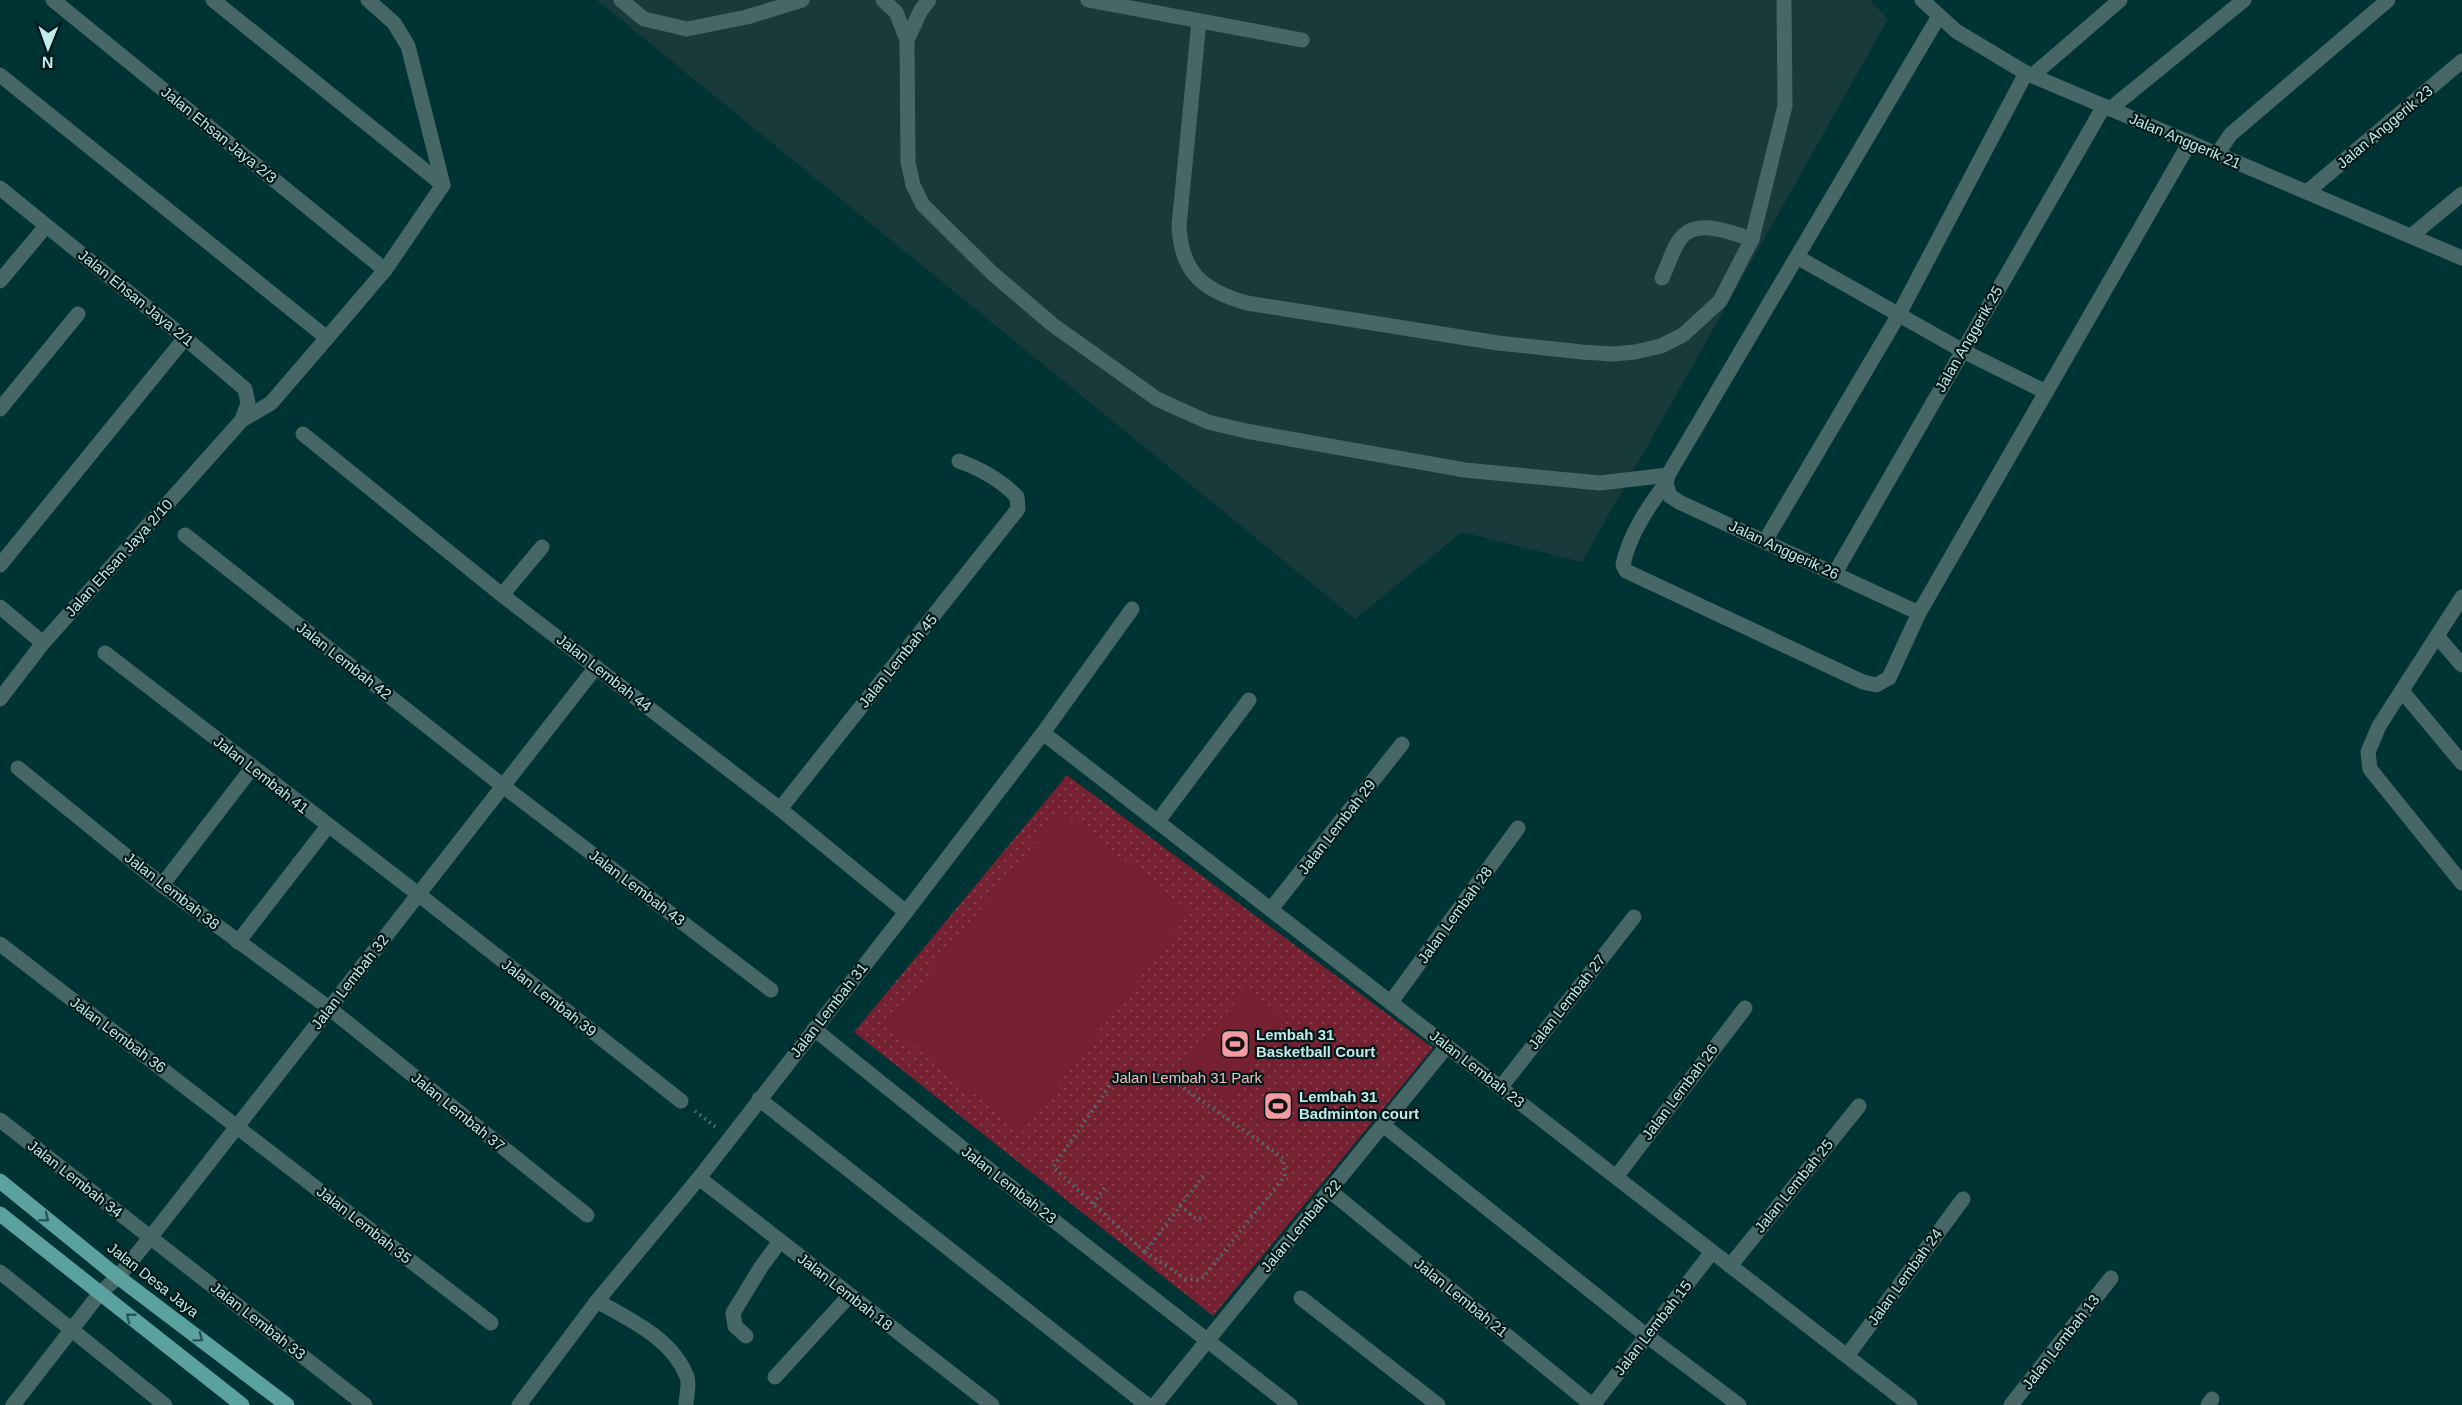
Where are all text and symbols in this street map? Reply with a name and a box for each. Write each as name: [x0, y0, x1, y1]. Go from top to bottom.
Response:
north arrow: [18, 18, 78, 78]
text: N: [42, 54, 54, 71]
street label: Jalan Anggerik 23: [2334, 82, 2436, 171]
street label: Jalan Ehsan Jaya 2/3: [158, 83, 280, 186]
street label: Jalan Anggerik 21: [2127, 109, 2243, 172]
street label: Jalan Ehsan Jaya 2/1: [75, 246, 197, 349]
street label: Jalan Anggerik 25: [1931, 283, 2006, 395]
street label: Jalan Ehsan Jaya 2/10: [62, 496, 176, 620]
street label: Jalan Anggerik 26: [1727, 517, 1842, 582]
street label: Jalan Lembah 45: [855, 611, 940, 711]
street label: Jalan Lembah 42: [294, 618, 395, 703]
street label: Jalan Lembah 44: [554, 630, 655, 715]
street label: Jalan Lembah 41: [211, 732, 312, 817]
street label: Jalan Lembah 29: [1294, 776, 1379, 877]
street label: Jalan Lembah 43: [586, 846, 688, 929]
street label: Jalan Lembah 38: [122, 848, 223, 933]
street label: Jalan Lembah 28: [1414, 863, 1495, 966]
street label: Jalan Lembah 32: [307, 931, 392, 1032]
street label: Jalan Lembah 27: [1524, 951, 1609, 1052]
street label: Jalan Lembah 39: [499, 955, 600, 1040]
street label: Jalan Lembah 31: [786, 959, 871, 1060]
street label: Jalan Lembah 36: [67, 993, 169, 1076]
place label: Lembah 31 Basketball Court: [1256, 1026, 1375, 1060]
street label: Jalan Lembah 23: [1427, 1026, 1528, 1111]
sports icon: Lembah 31 Basketball Court: [1219, 1028, 1251, 1060]
street label: Jalan Lembah 26: [1638, 1041, 1721, 1143]
street label: Jalan Lembah 37: [408, 1069, 508, 1154]
park label: Jalan Lembah 31 Park: [1112, 1069, 1263, 1086]
place label: Lembah 31 Badminton court: [1299, 1088, 1419, 1122]
sports icon: Lembah 31 Badminton court: [1262, 1090, 1294, 1122]
street label: Jalan Lembah 34: [25, 1136, 126, 1221]
street label: Jalan Lembah 25: [1751, 1136, 1836, 1236]
street label: Jalan Lembah 23: [959, 1142, 1060, 1227]
street label: Jalan Lembah 22: [1257, 1176, 1344, 1275]
street label: Jalan Lembah 35: [314, 1182, 415, 1267]
one-way arrow: [38, 1210, 49, 1221]
street label: Jalan Lembah 24: [1864, 1225, 1945, 1328]
street label: Jalan Desa Jaya: [104, 1239, 203, 1321]
street label: Jalan Lembah 18: [795, 1249, 896, 1334]
street label: Jalan Lembah 21: [1411, 1255, 1511, 1340]
street label: Jalan Lembah 15: [1610, 1277, 1695, 1378]
street label: Jalan Lembah 33: [208, 1278, 309, 1363]
street label: Jalan Lembah 13: [2018, 1291, 2103, 1392]
one-way arrow: [126, 1313, 137, 1324]
one-way arrow: [192, 1331, 203, 1342]

